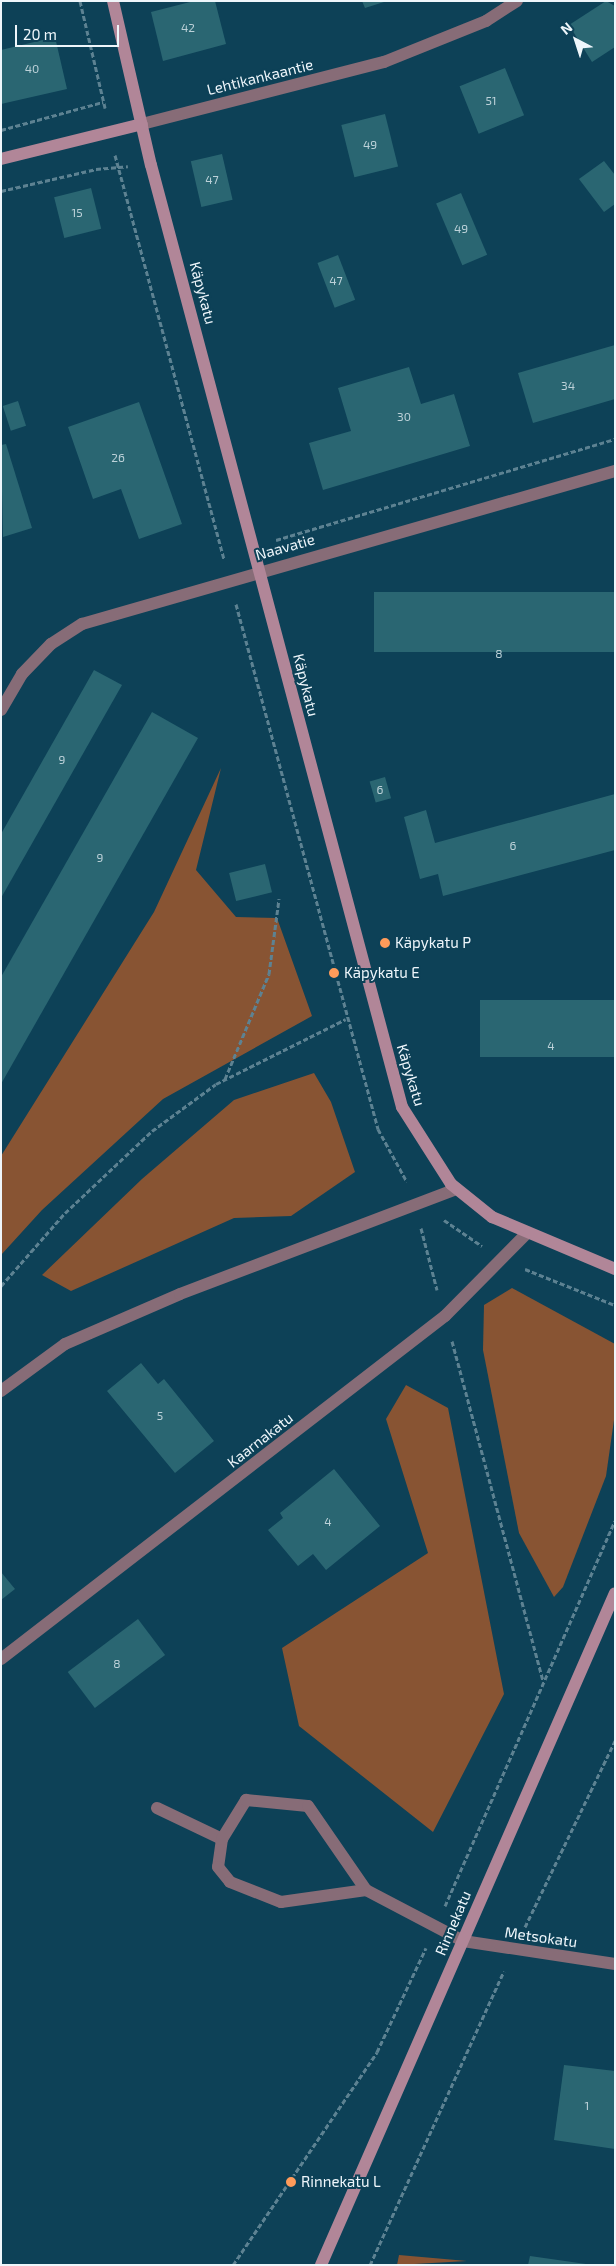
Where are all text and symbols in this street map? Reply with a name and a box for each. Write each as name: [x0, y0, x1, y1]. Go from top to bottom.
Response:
scale bar: [18, 15, 121, 47]
north arrow: [551, 15, 601, 65]
text: N: [557, 18, 575, 38]
house number: 42: [181, 21, 195, 35]
text: 20 m: [23, 25, 57, 43]
street label: Lehtikankaantie: [205, 55, 315, 99]
house number: 40: [25, 62, 39, 76]
house number: 51: [485, 94, 497, 108]
house number: 49: [363, 138, 377, 152]
house number: 47: [205, 173, 219, 187]
house number: 15: [71, 206, 83, 220]
house number: 49: [454, 222, 468, 236]
street label: Käpykatu: [186, 260, 220, 326]
house number: 47: [329, 274, 343, 288]
house number: 34: [561, 379, 575, 393]
house number: 30: [397, 410, 411, 424]
house number: 26: [111, 451, 125, 465]
street label: Naavatie: [253, 530, 317, 564]
house number: 8: [495, 647, 503, 661]
street label: Käpykatu: [290, 652, 322, 718]
house number: 9: [59, 753, 65, 767]
house number: 6: [377, 783, 383, 797]
house number: 6: [510, 839, 516, 853]
house number: 9: [97, 851, 103, 865]
place label: Käpykatu P: [395, 934, 471, 952]
marker: Käpykatu P: [379, 937, 391, 949]
place label: Käpykatu E: [344, 964, 420, 982]
marker: Käpykatu E: [328, 967, 340, 979]
house number: 4: [547, 1039, 555, 1053]
street label: Käpykatu: [393, 1042, 429, 1108]
house number: 5: [157, 1409, 163, 1423]
street label: Kaarnakatu: [224, 1409, 296, 1471]
house number: 4: [324, 1515, 332, 1529]
house number: 8: [113, 1657, 121, 1671]
street label: Rinnekatu: [431, 1888, 475, 1958]
street label: Metsokatu: [504, 1923, 578, 1951]
house number: 1: [585, 2099, 589, 2113]
place label: Rinnekatu L: [301, 2173, 381, 2191]
marker: Rinnekatu L: [285, 2176, 297, 2188]

